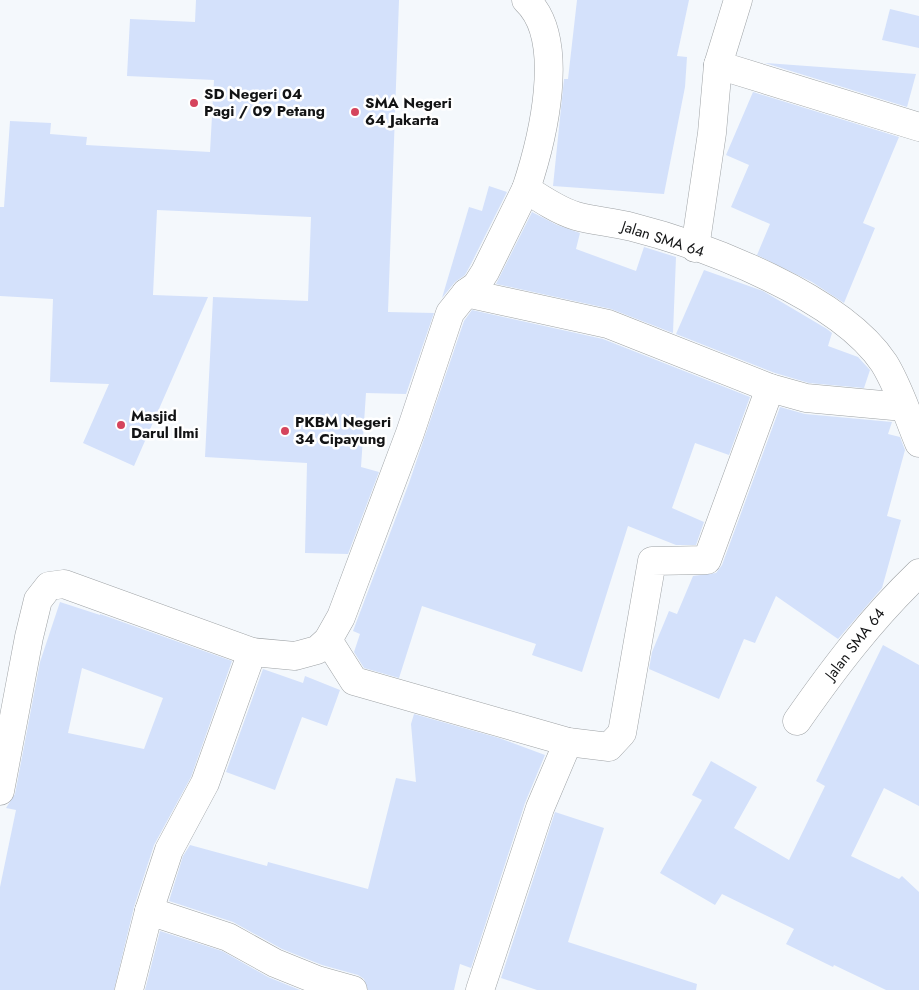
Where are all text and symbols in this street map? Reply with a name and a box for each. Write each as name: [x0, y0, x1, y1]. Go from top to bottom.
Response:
place label: SD Negeri 04 Pagi / 09 Petang: [204, 83, 325, 122]
place label: SMA Negeri 64 Jakarta: [365, 92, 452, 131]
marker: SD Negeri 04 Pagi / 09 Petang: [188, 97, 200, 109]
marker: SMA Negeri 64 Jakarta: [349, 106, 361, 118]
street label: Jalan SMA 64: [617, 215, 708, 263]
place label: Masjid Darul Ilmi: [131, 405, 199, 444]
place label: PKBM Negeri 34 Cipayung: [295, 411, 391, 450]
marker: Masjid Darul Ilmi: [115, 419, 127, 431]
marker: PKBM Negeri 34 Cipayung: [279, 425, 291, 437]
street label: Jalan SMA 64: [819, 603, 890, 686]

